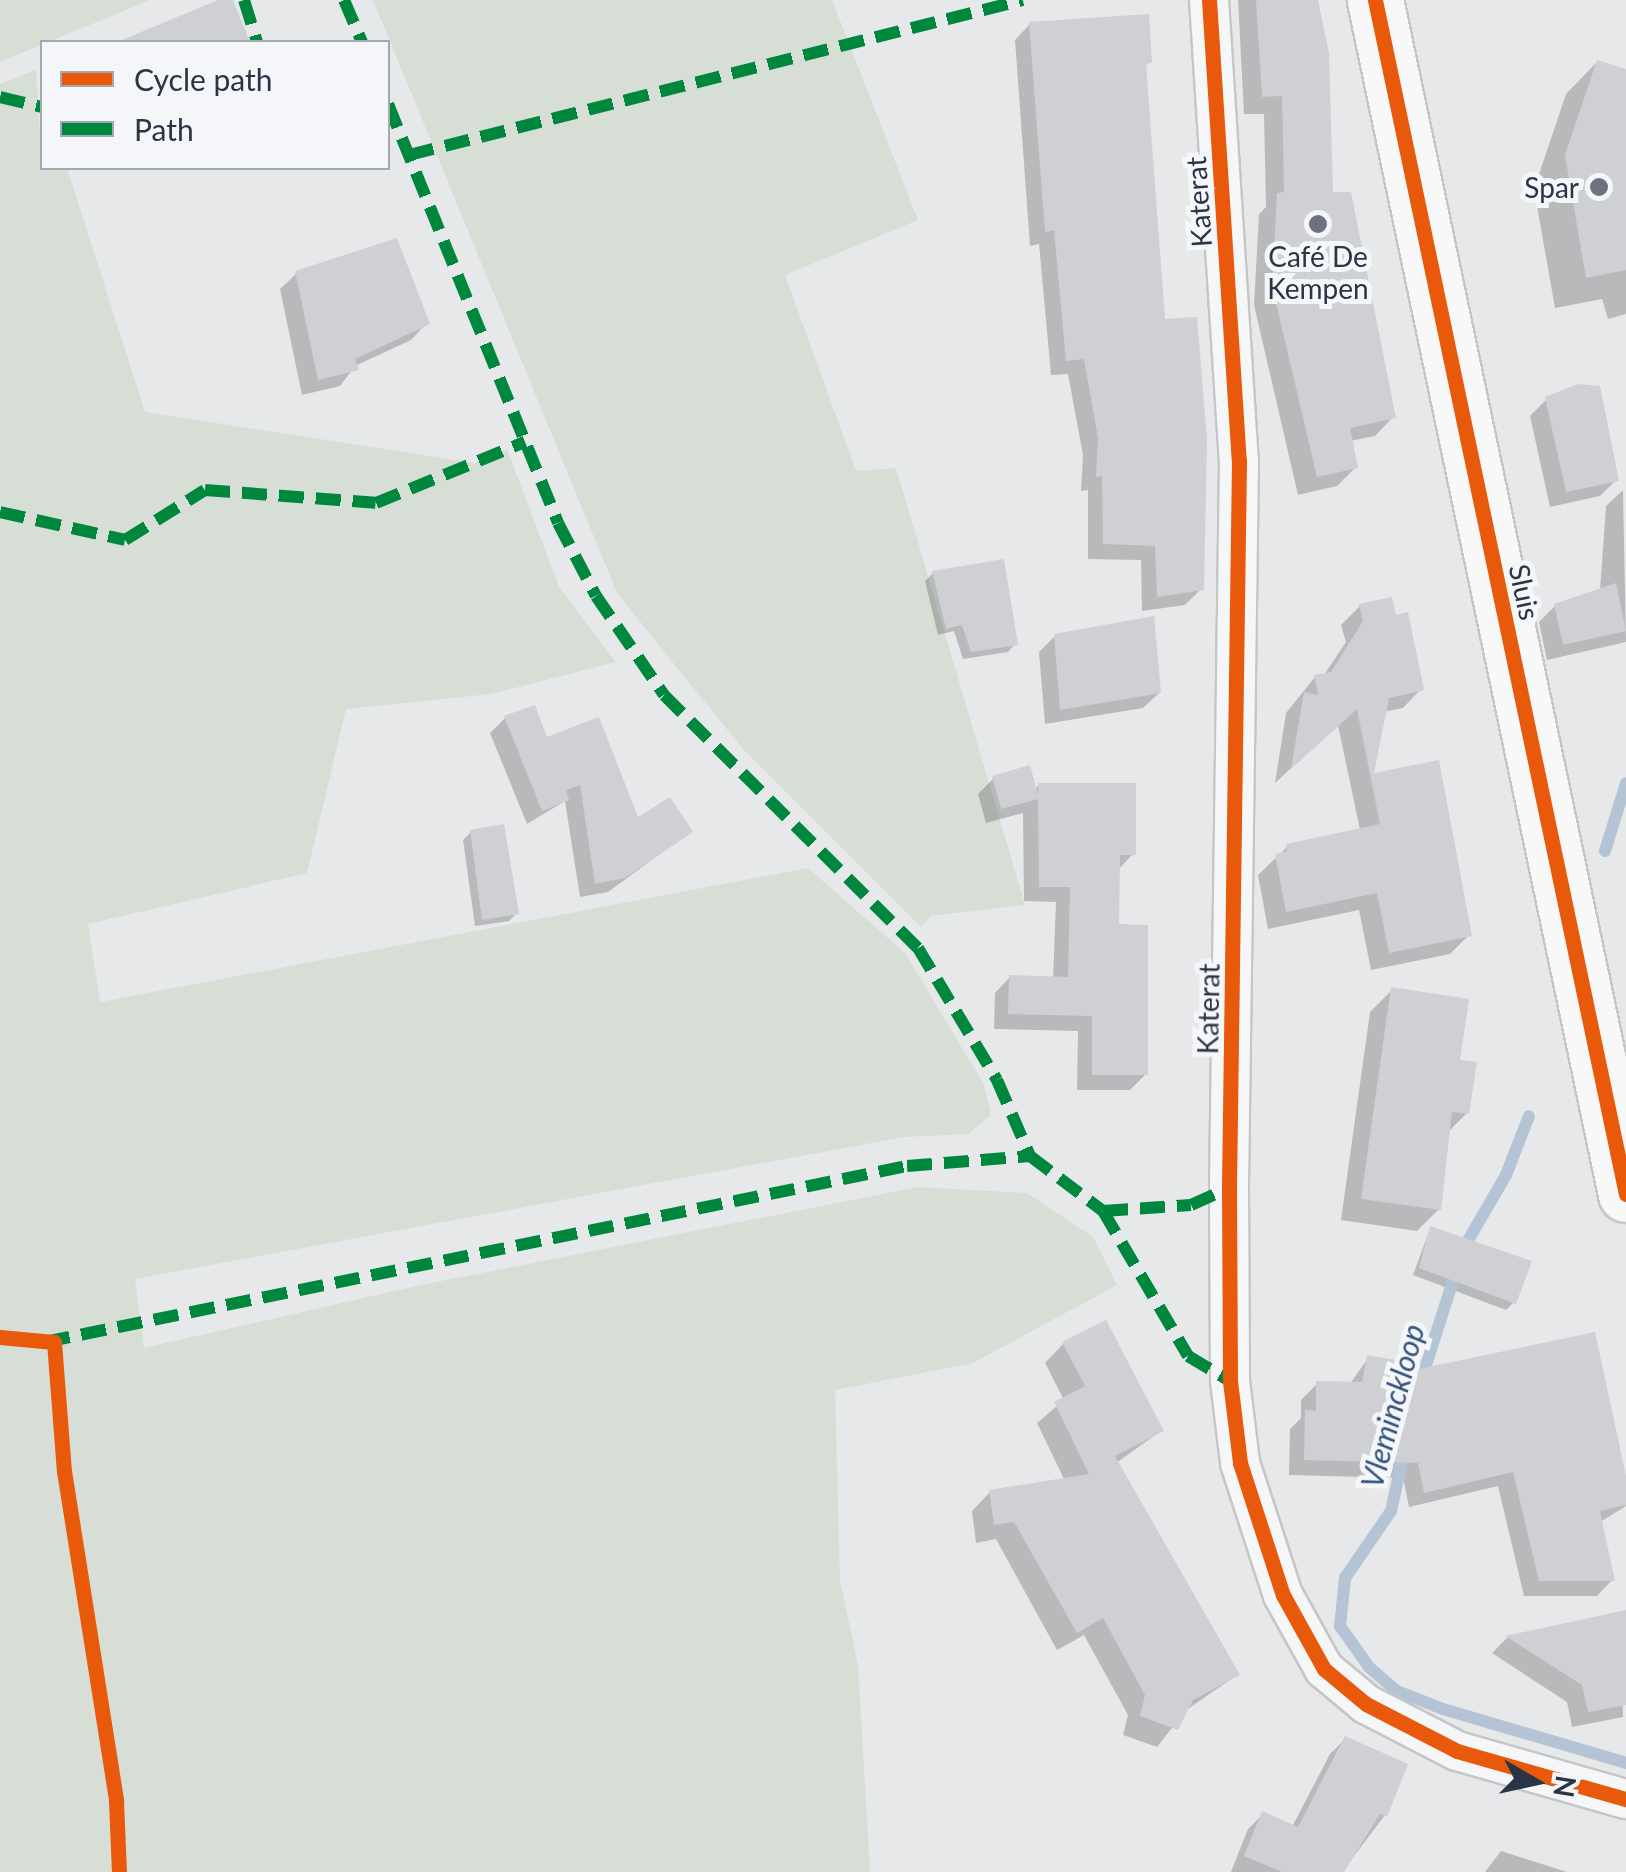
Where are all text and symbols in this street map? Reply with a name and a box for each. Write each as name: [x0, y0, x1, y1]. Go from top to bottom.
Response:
legend: [40, 40, 390, 170]
text: Cycle path: [134, 61, 273, 97]
text: Path: [134, 111, 194, 147]
street label: Katerat: [1178, 156, 1218, 248]
place label: Spar: [1524, 170, 1579, 204]
marker: Spar: [1588, 176, 1610, 198]
marker: Café De Kempen: [1307, 213, 1329, 235]
place label: Café De Kempen: [1267, 239, 1369, 305]
street label: Sluis: [1503, 561, 1547, 623]
street label: Katerat: [1190, 963, 1226, 1055]
water label: Vleminckloop: [1353, 1320, 1431, 1492]
north arrow: [1486, 1732, 1586, 1832]
text: N: [1547, 1773, 1584, 1800]

